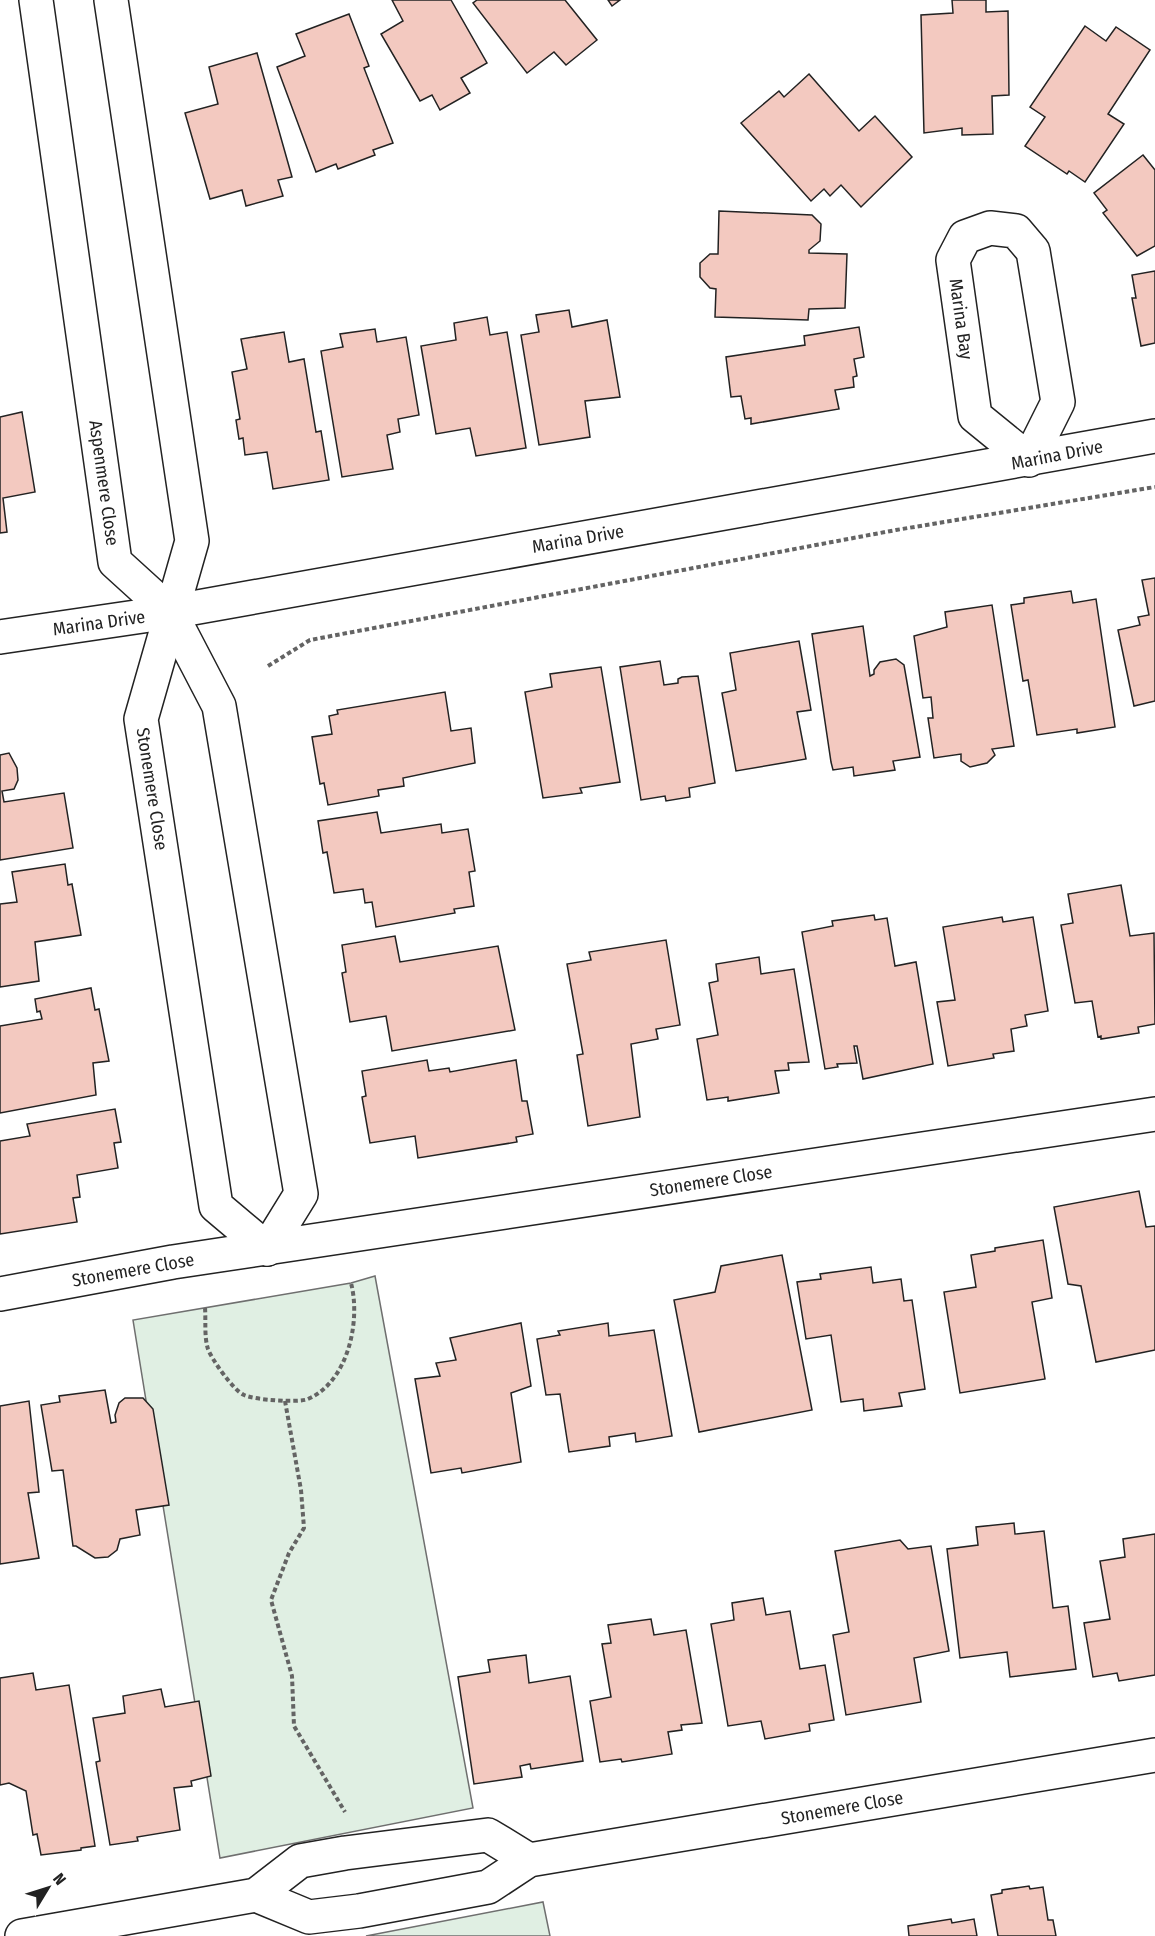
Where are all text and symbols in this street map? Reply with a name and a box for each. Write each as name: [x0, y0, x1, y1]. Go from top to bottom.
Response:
street label: Marina Bay: [944, 277, 978, 361]
street label: Aspenmere Close: [84, 419, 124, 547]
street label: Marina Drive: [1009, 435, 1105, 475]
street label: Marina Drive: [530, 520, 626, 558]
street label: Marina Drive: [51, 606, 147, 640]
street label: Stonemere Close: [131, 726, 173, 852]
street label: Stonemere Close: [648, 1160, 774, 1202]
street label: Stonemere Close: [70, 1248, 196, 1292]
street label: Stonemere Close: [779, 1786, 905, 1830]
north arrow: [18, 1858, 78, 1918]
text: N: [49, 1869, 70, 1889]

